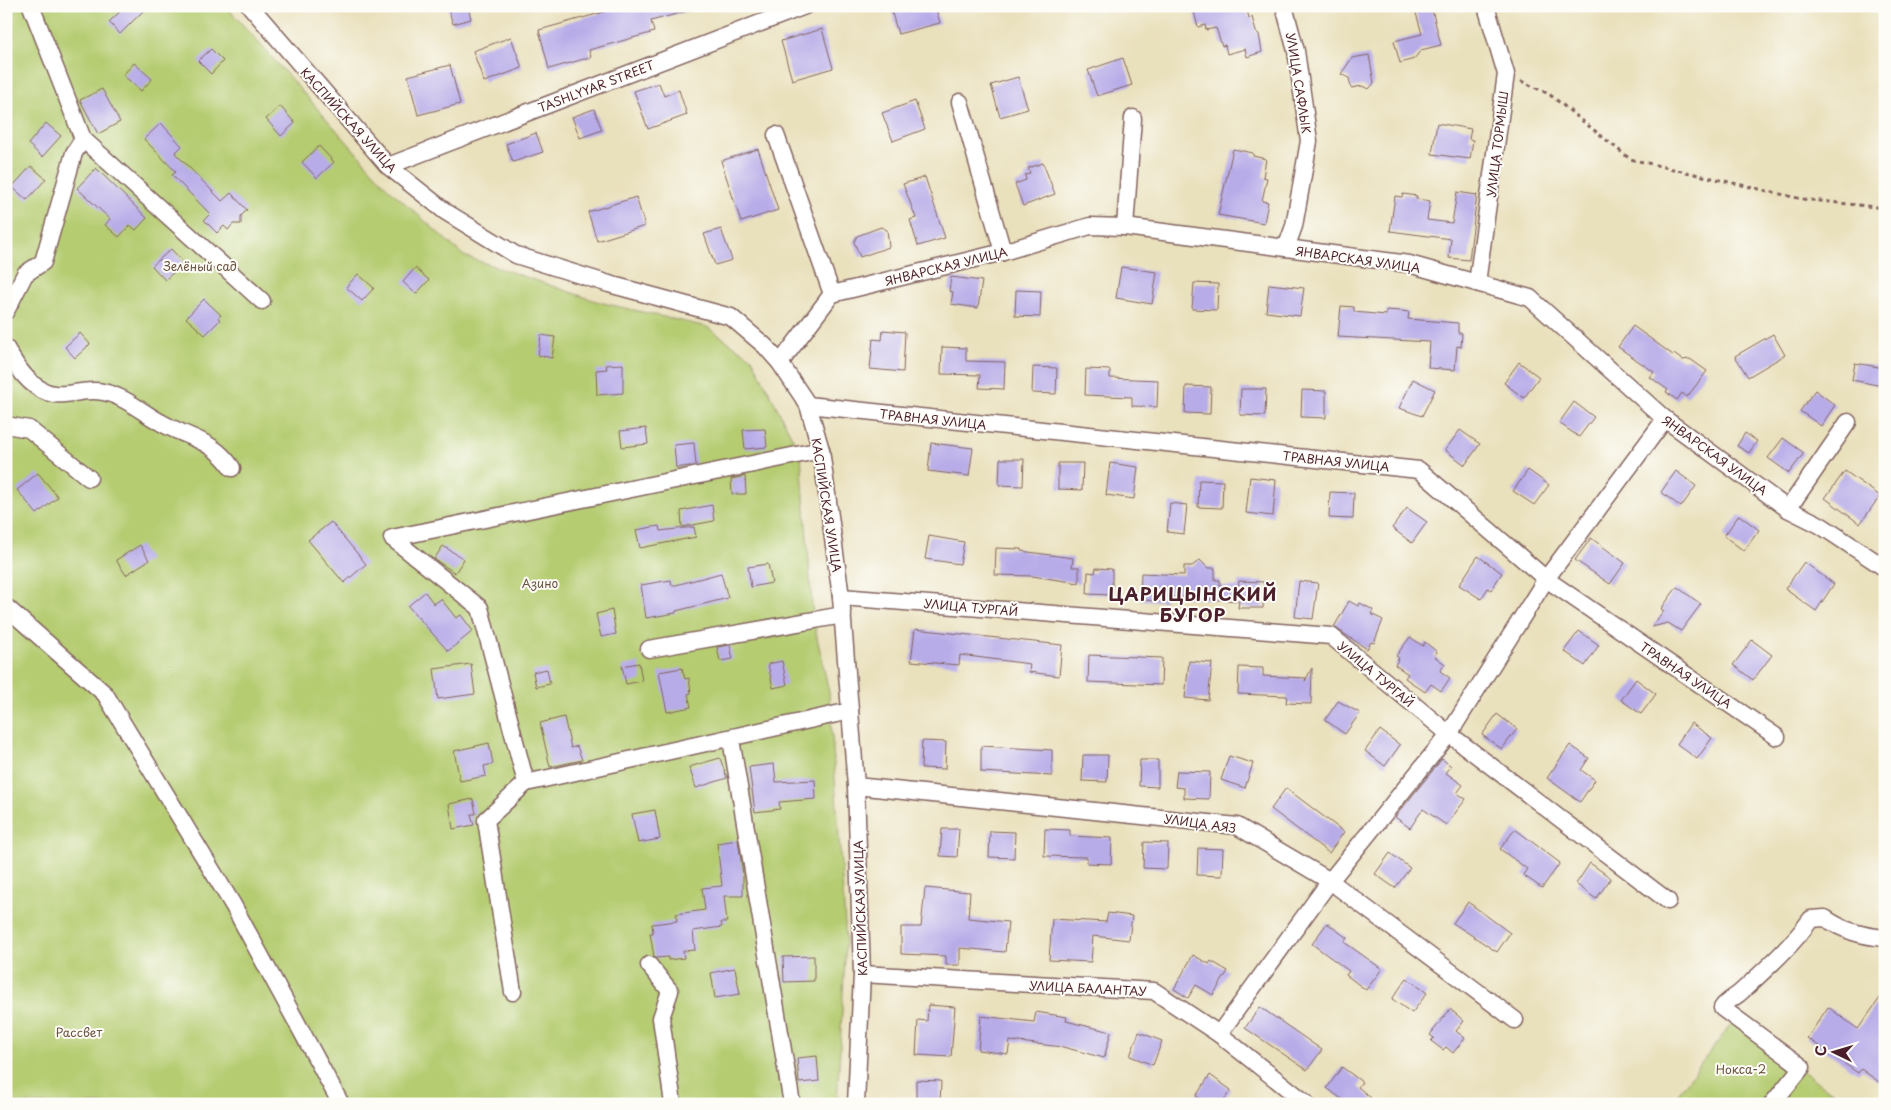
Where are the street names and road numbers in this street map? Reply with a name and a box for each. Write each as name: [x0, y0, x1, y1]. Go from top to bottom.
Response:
street label: УЛИЦА САФЛЫК: [1282, 31, 1316, 135]
street label: TASHLYYAR STREET: [535, 55, 657, 116]
street label: КАСПИЙСКАЯ УЛИЦА: [297, 64, 401, 176]
street label: УЛИЦА ТОРМЫШ: [1482, 90, 1512, 198]
street label: ЯНВАРСКАЯ УЛИЦА: [1295, 241, 1421, 277]
street label: ЯНВАРСКАЯ УЛИЦА: [883, 242, 1009, 290]
street label: ТРАВНАЯ УЛИЦА: [879, 404, 987, 434]
street label: ЯНВАРСКАЯ УЛИЦА: [1659, 411, 1771, 499]
street label: КАСПИЙСКАЯ УЛИЦА: [807, 437, 847, 573]
street label: ТРАВНАЯ УЛИЦА: [1282, 446, 1390, 476]
street label: УЛИЦА ТУРГАЙ: [923, 594, 1019, 620]
street label: УЛИЦА ТУРГАЙ: [1334, 637, 1418, 711]
street label: ТРАВНАЯ УЛИЦА: [1636, 638, 1736, 712]
street label: УЛИЦА АЯЗ: [1163, 809, 1237, 837]
street label: КАСПИЙСКАЯ УЛИЦА: [849, 840, 871, 976]
street label: УЛИЦА БАЛАНТАУ: [1029, 976, 1148, 1000]

